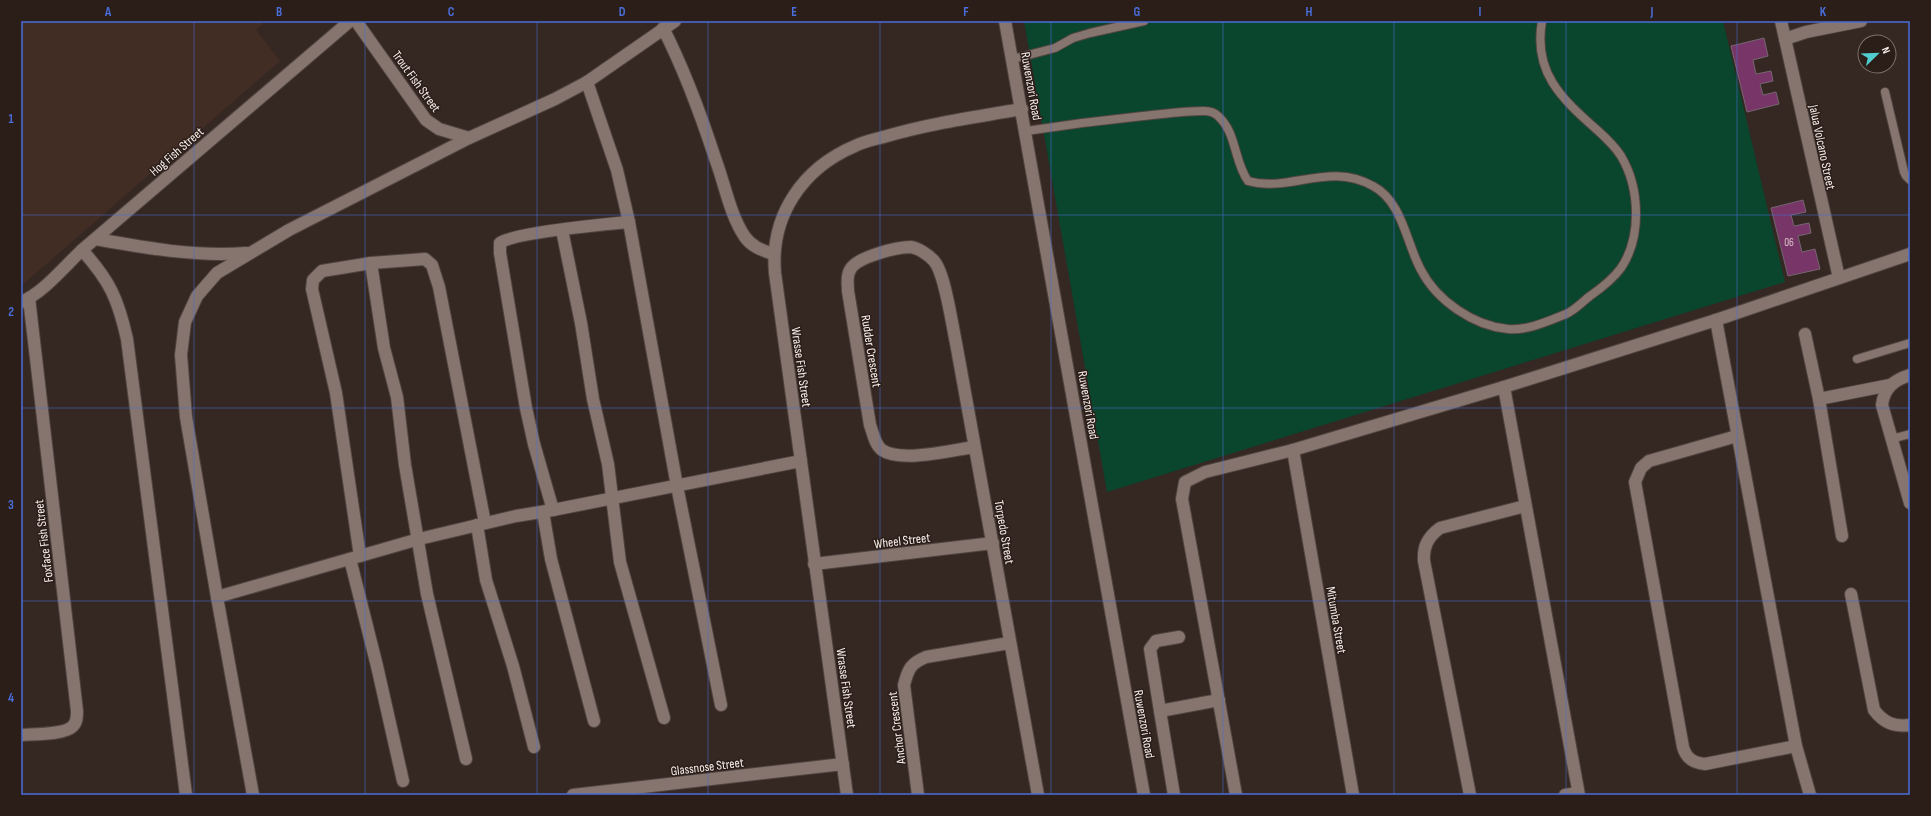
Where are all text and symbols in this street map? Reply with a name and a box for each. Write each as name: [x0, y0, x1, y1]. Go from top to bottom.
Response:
text: A: [104, 4, 112, 20]
text: B: [276, 4, 282, 20]
text: C: [448, 4, 455, 20]
text: D: [619, 4, 626, 20]
text: E: [791, 4, 797, 20]
text: F: [963, 4, 969, 20]
text: G: [1134, 4, 1141, 20]
text: H: [1306, 4, 1313, 20]
text: I: [1479, 4, 1482, 20]
text: J: [1650, 4, 1654, 20]
text: K: [1820, 4, 1827, 20]
north arrow: [1857, 34, 1897, 74]
text: N: [1879, 45, 1893, 56]
street label: Trout Fish Street: [389, 48, 444, 115]
street label: Ruwenzori Road: [1017, 51, 1045, 122]
street label: Jalua Volcano Street: [1805, 102, 1839, 191]
text: 1: [8, 111, 14, 127]
street label: Hog Fish Street: [146, 124, 207, 180]
house number: 06: [1784, 236, 1794, 249]
text: 2: [8, 304, 14, 320]
street label: Rudder Crescent: [857, 314, 885, 388]
street label: Wrasse Fish Street: [787, 326, 815, 408]
street label: Ruwenzori Road: [1074, 370, 1102, 441]
text: 3: [8, 497, 14, 513]
street label: Foxface Fish Street: [31, 499, 57, 583]
street label: Torpedo Street: [991, 499, 1017, 565]
street label: Wheel Street: [873, 530, 931, 552]
street label: Mitumba Street: [1322, 585, 1350, 655]
street label: Wrasse Fish Street: [832, 647, 860, 729]
street label: Ruwenzori Road: [1130, 689, 1158, 760]
text: 4: [8, 690, 14, 706]
street label: Anchor Crescent: [885, 691, 910, 766]
street label: Glassnose Street: [670, 755, 745, 779]

